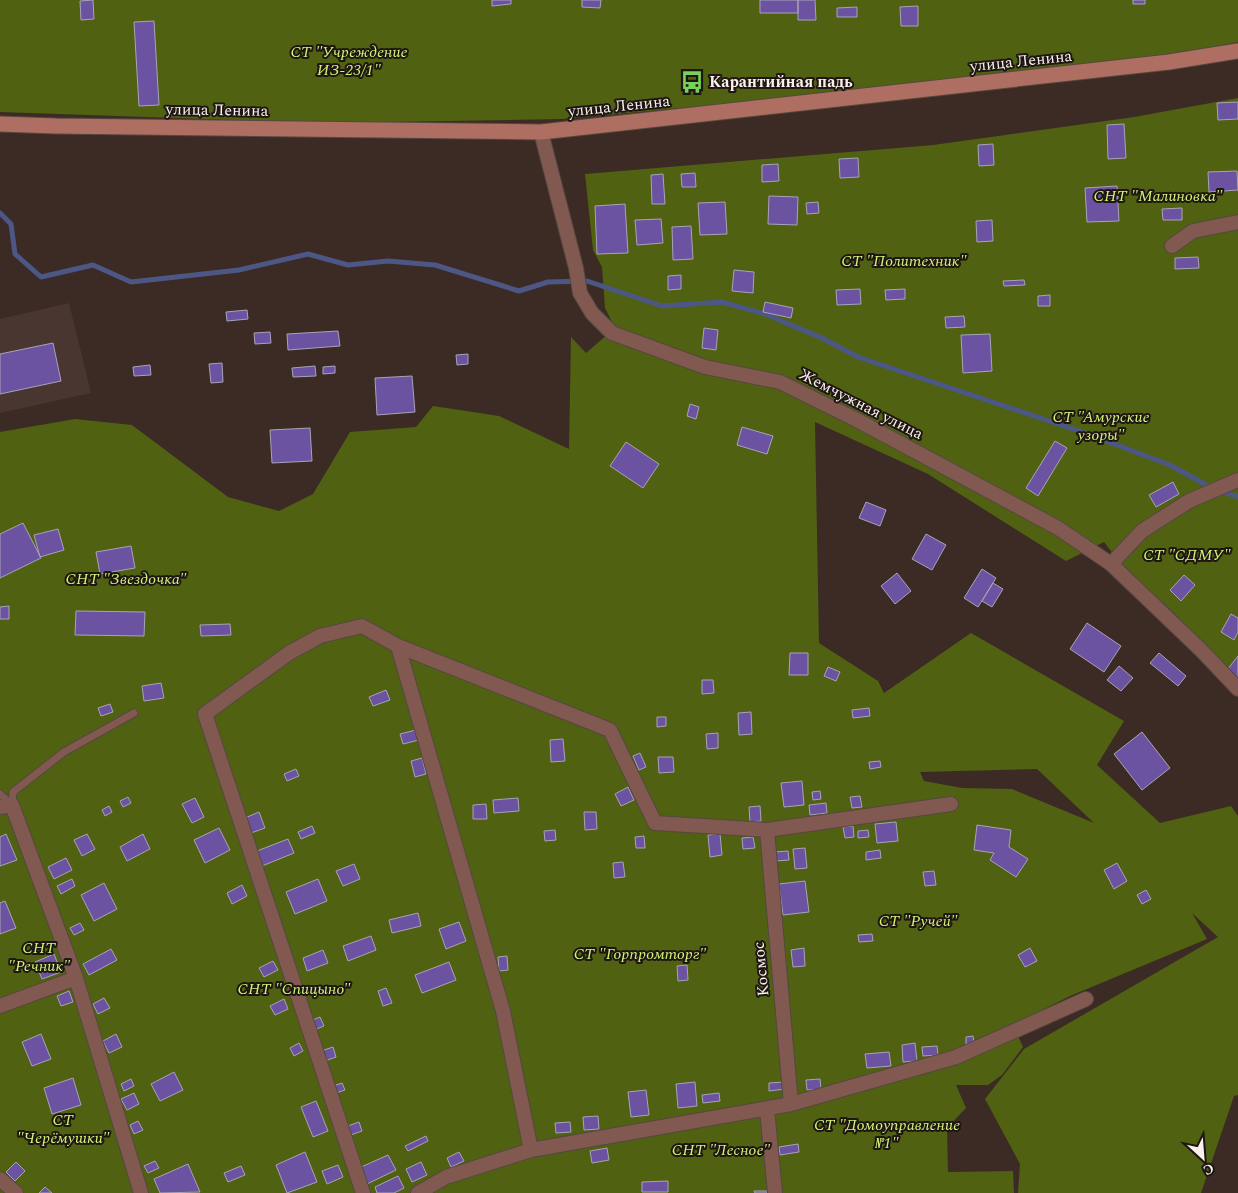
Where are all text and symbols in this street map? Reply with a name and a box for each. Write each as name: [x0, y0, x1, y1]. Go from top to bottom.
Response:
park label: СТ "Учреждение ИЗ-23/1": [290, 40, 408, 82]
street label: улица Ленина: [968, 44, 1074, 78]
bus stop icon: Карантийная падь: [679, 69, 705, 95]
place label: Карантийная падь: [709, 70, 853, 94]
street label: улица Ленина: [566, 89, 672, 123]
street label: улица Ленина: [164, 97, 269, 123]
park label: СНТ "Малиновка": [1094, 184, 1223, 208]
park label: СТ "Политехник": [841, 249, 967, 273]
street label: Жемчужная улица: [795, 362, 927, 446]
park label: СТ "Амурские узоры": [1052, 405, 1150, 447]
park label: СТ "СДМУ": [1143, 543, 1232, 567]
park label: СНТ "Звездочка": [66, 567, 187, 591]
park label: СТ "Ручей": [879, 909, 958, 933]
park label: СНТ "Речник": [8, 936, 71, 978]
street label: Космос: [747, 940, 775, 998]
park label: СТ "Горпромторг": [574, 942, 707, 966]
park label: СНТ "Спицыно": [238, 977, 351, 1001]
park label: СТ "Черёмушки": [17, 1108, 110, 1150]
park label: СТ "Домоуправление №1": [814, 1113, 960, 1155]
north arrow: [1178, 1133, 1228, 1183]
park label: СНТ "Лесное": [672, 1138, 771, 1162]
text: С: [1199, 1158, 1218, 1181]

